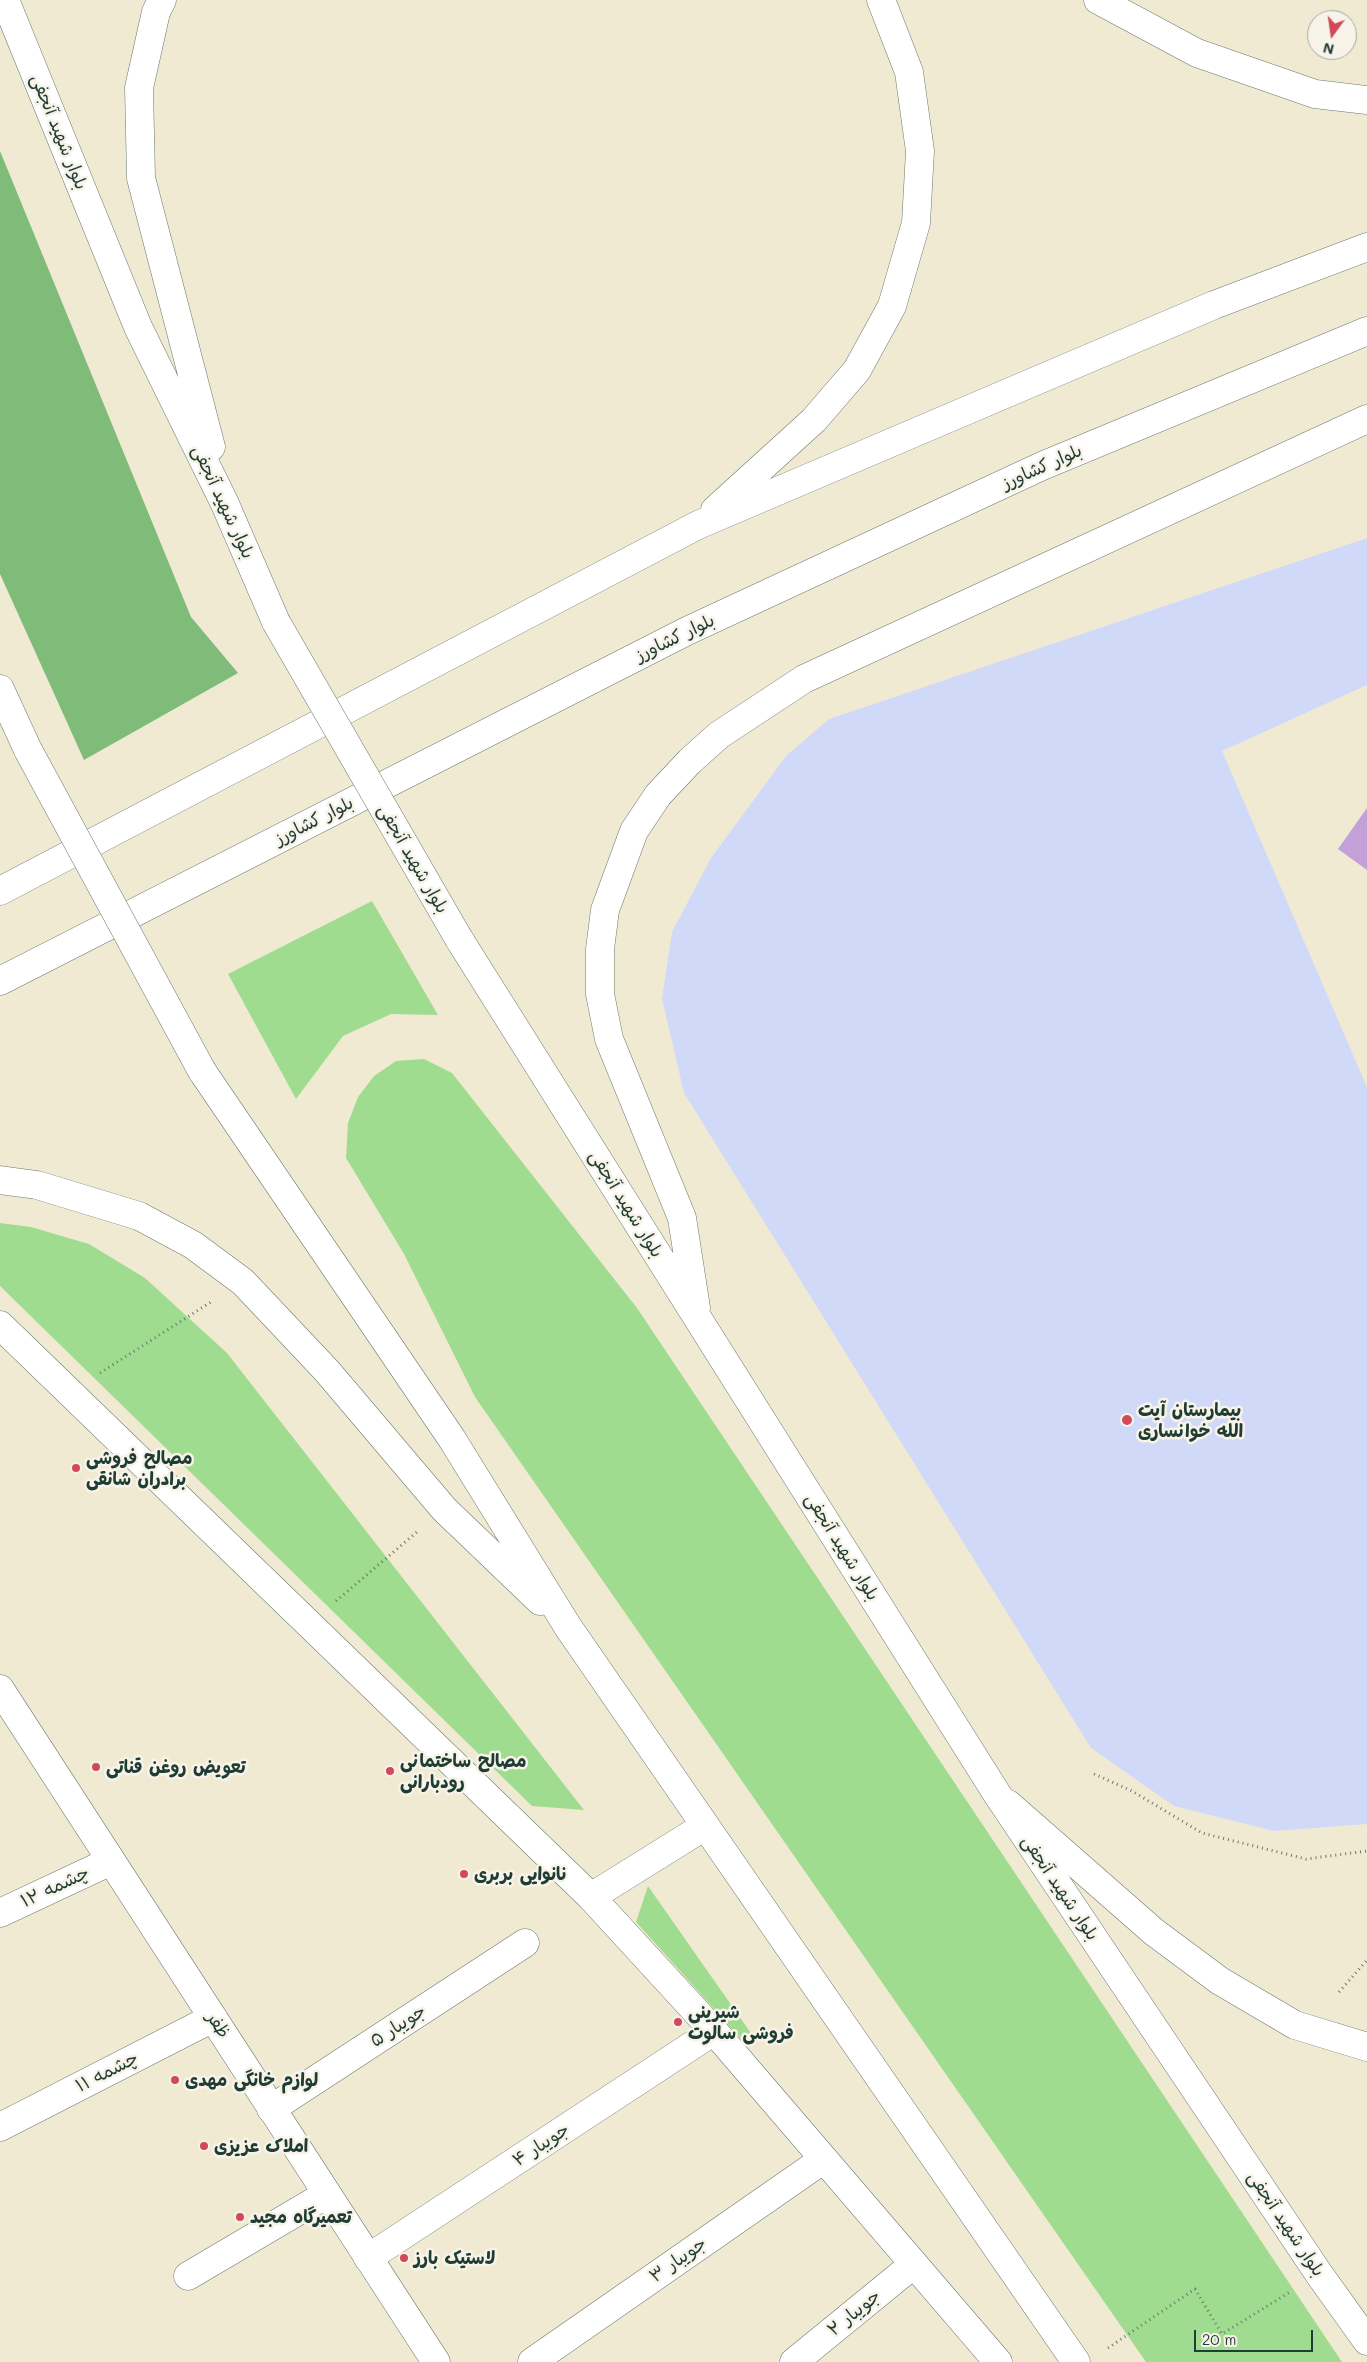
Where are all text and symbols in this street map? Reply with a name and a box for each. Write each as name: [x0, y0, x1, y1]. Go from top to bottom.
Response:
north arrow: [1307, 10, 1357, 60]
text: N: [1321, 39, 1336, 60]
street label: بلوار شهید آنجفی: [26, 71, 92, 193]
street label: بلوار کشاورز: [999, 440, 1085, 494]
street label: بلوار شهید آنجفی: [187, 442, 259, 562]
street label: بلوار کشاورز: [632, 610, 718, 666]
street label: بلوار کشاورز: [271, 792, 357, 850]
street label: بلوار شهید آنجفی: [373, 801, 453, 917]
street label: بلوار شهید آنجفی: [584, 1146, 668, 1262]
place label: بیمارستان آیت الله خوانساری: [1138, 1399, 1243, 1442]
marker: بیمارستان آیت الله خوانساری: [1120, 1413, 1134, 1427]
place label: مصالح فروشی برادران شانقی: [86, 1447, 192, 1490]
marker: مصالح فروشی برادران شانقی: [70, 1462, 82, 1474]
street label: بلوار شهید آنجفی: [800, 1489, 884, 1605]
place label: مصالح ساختمانی رودبارانی: [400, 1750, 527, 1792]
place label: تعویض روغن قناتی: [106, 1756, 246, 1778]
marker: تعویض روغن قناتی: [90, 1761, 102, 1773]
marker: مصالح ساختمانی رودبارانی: [384, 1765, 396, 1777]
street label: بلوار شهید آنجفی: [1017, 1831, 1103, 1945]
street label: چشمه ۱۲: [17, 1862, 93, 1912]
place label: نانوایی بربری: [474, 1863, 568, 1885]
marker: نانوایی بربری: [458, 1868, 470, 1880]
street label: جویبار ۵: [366, 2000, 430, 2052]
place label: شیرینی فروشی سالوت: [688, 2001, 794, 2044]
street label: ظفر: [202, 2008, 234, 2042]
marker: شیرینی فروشی سالوت: [672, 2016, 684, 2028]
street label: چشمه ۱۱: [72, 2047, 142, 2097]
place label: لوازم خانگی مهدی: [185, 2069, 318, 2091]
marker: لوازم خانگی مهدی: [169, 2074, 181, 2086]
street label: جویبار ۴: [509, 2119, 573, 2171]
place label: املاک عزیزی: [214, 2135, 308, 2157]
marker: املاک عزیزی: [198, 2140, 210, 2152]
street label: بلوار شهید آنجفی: [1243, 2167, 1329, 2281]
place label: تعمیرگاه مجید: [250, 2206, 352, 2228]
marker: تعمیرگاه مجید: [234, 2211, 246, 2223]
street label: جویبار ۳: [645, 2233, 711, 2287]
place label: لاستیک بارز: [414, 2247, 495, 2269]
marker: لاستیک بارز: [398, 2252, 410, 2264]
street label: جویبار ۲: [823, 2285, 885, 2341]
scale bar: [1197, 2320, 1316, 2352]
text: 20 m: [1202, 2329, 1236, 2349]

